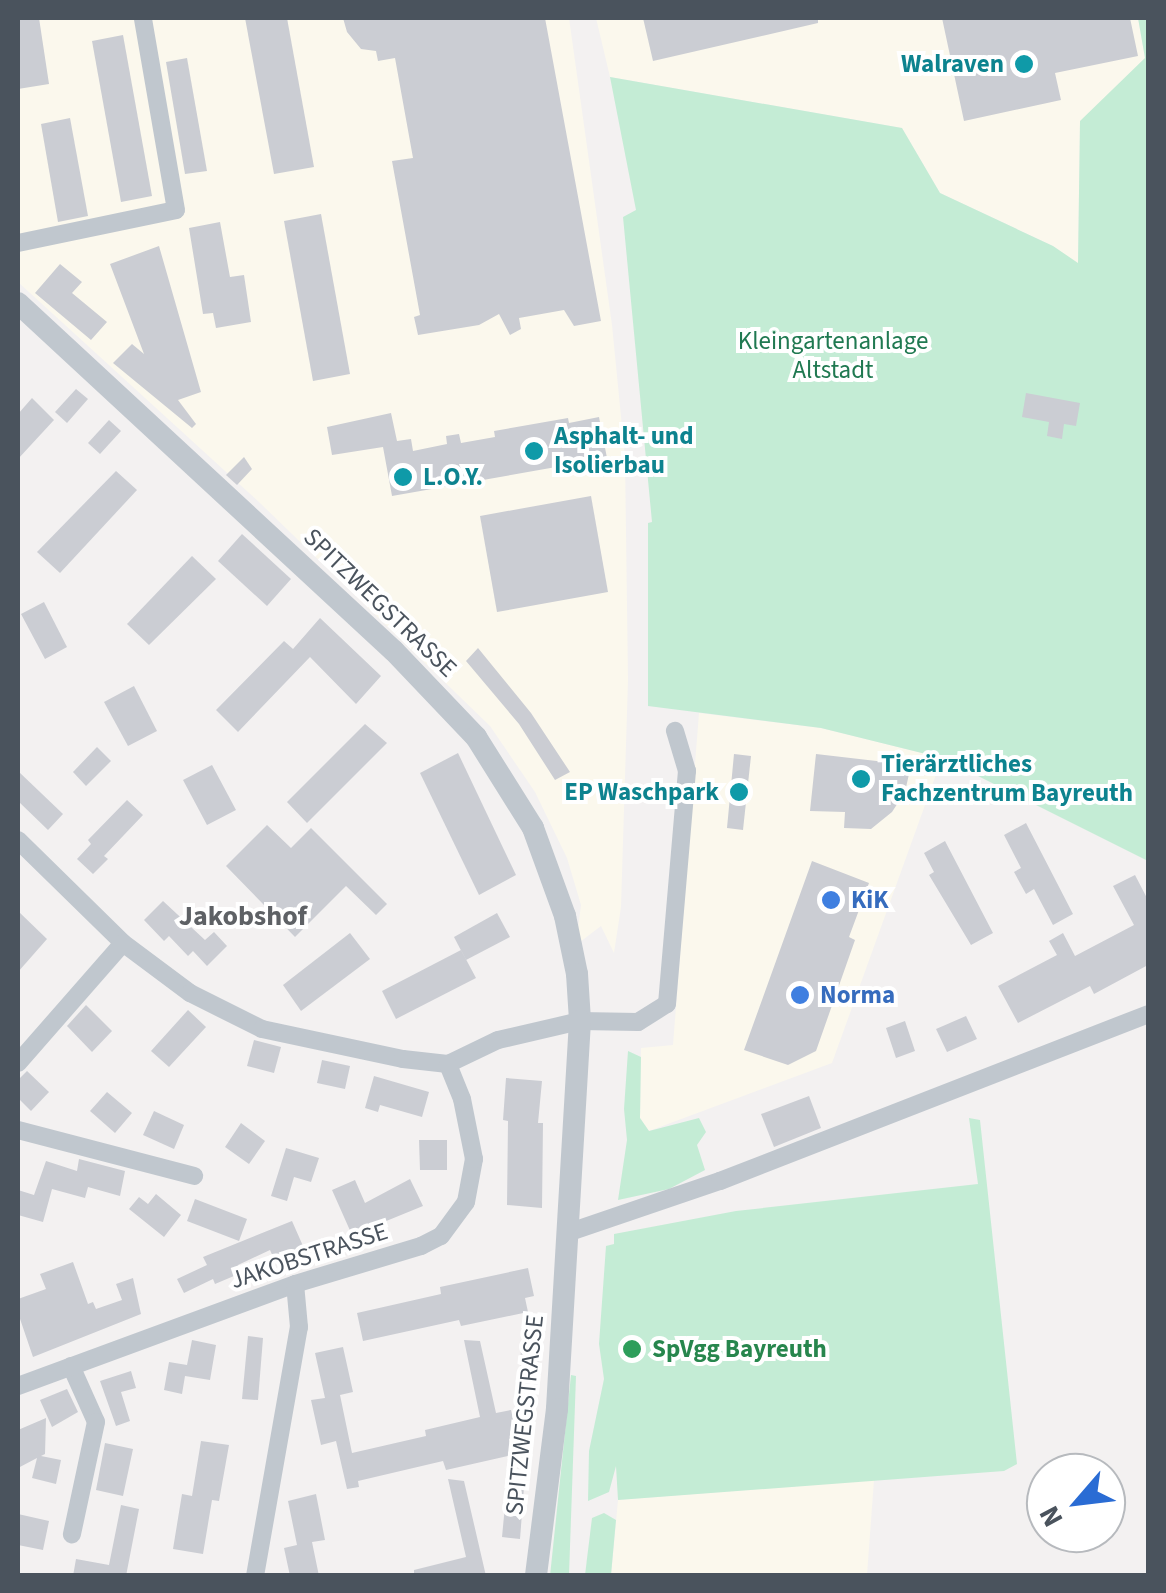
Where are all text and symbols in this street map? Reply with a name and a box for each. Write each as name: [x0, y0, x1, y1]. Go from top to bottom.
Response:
place label: Walraven: [901, 49, 1004, 79]
marker: Walraven: [1013, 53, 1035, 75]
park label: Kleingartenanlage Altstadt: [738, 327, 928, 386]
place label: Asphalt- und Isolierbau: [554, 422, 693, 481]
marker: Asphalt- und Isolierbau: [523, 440, 545, 462]
place label: L.O.Y.: [423, 462, 483, 492]
marker: L.O.Y.: [392, 466, 414, 488]
street label: SPITZWEGSTRASSE: [297, 522, 463, 684]
place label: Tierärztliches Fachzentrum Bayreuth: [881, 750, 1133, 809]
marker: Tierärztliches Fachzentrum Bayreuth: [850, 768, 872, 790]
place label: EP Waschpark: [564, 777, 719, 807]
marker: EP Waschpark: [728, 781, 750, 803]
place label: KiK: [851, 885, 889, 915]
marker: KiK: [820, 889, 842, 911]
district label: Jakobshof: [179, 899, 307, 933]
place label: Norma: [820, 980, 895, 1010]
marker: Norma: [789, 984, 811, 1006]
street label: JAKOBSTRASSE: [226, 1216, 392, 1296]
street label: SPITZWEGSTRASSE: [500, 1313, 550, 1517]
place label: SpVgg Bayreuth: [652, 1334, 827, 1364]
marker: SpVgg Bayreuth: [621, 1338, 643, 1360]
north arrow: [1026, 1453, 1126, 1553]
text: N: [1029, 1499, 1073, 1534]

